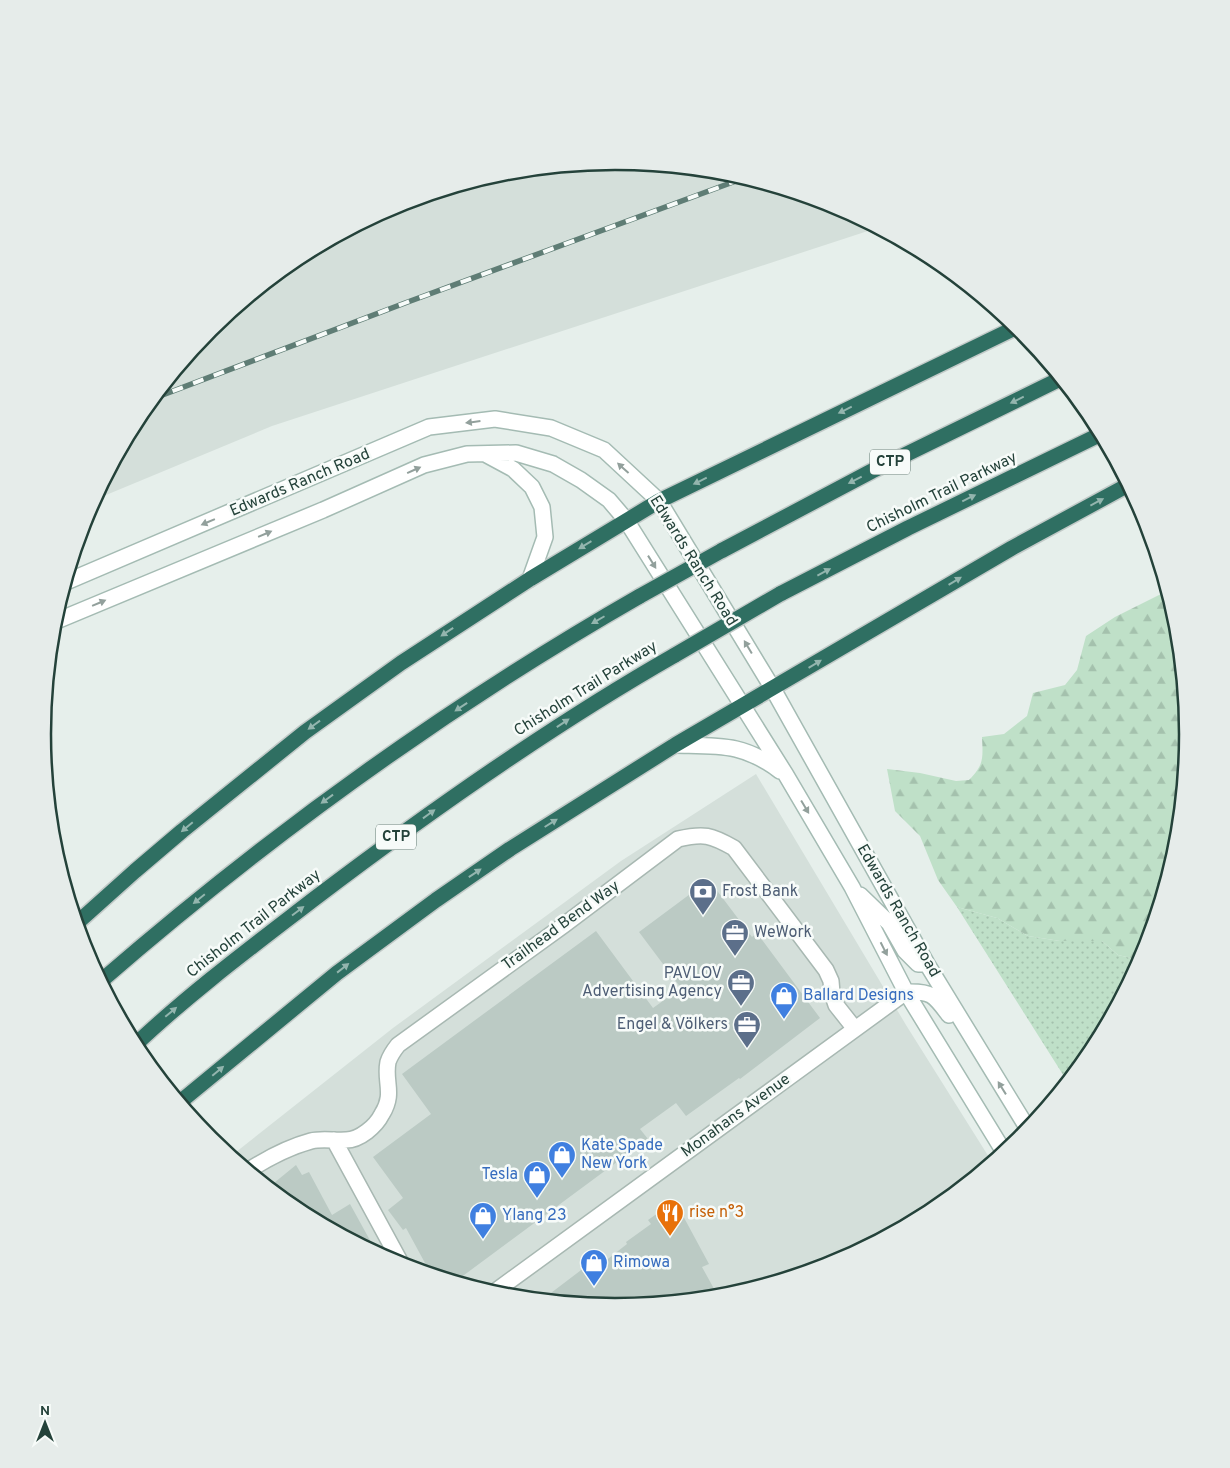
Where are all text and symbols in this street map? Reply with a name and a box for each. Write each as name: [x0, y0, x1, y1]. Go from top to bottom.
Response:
one-way arrow: [1009, 396, 1024, 404]
one-way arrow: [838, 406, 853, 414]
one-way arrow: [465, 418, 481, 426]
street label: Edwards Ranch Road: [227, 444, 373, 522]
street label: Chisholm Trail Parkway: [863, 448, 1021, 538]
road number: CTP: [870, 450, 910, 474]
one-way arrow: [618, 462, 630, 474]
one-way arrow: [407, 465, 421, 473]
one-way arrow: [848, 476, 862, 484]
one-way arrow: [692, 477, 707, 486]
street label: Edwards Ranch Road: [645, 492, 741, 630]
one-way arrow: [962, 494, 976, 502]
one-way arrow: [1089, 498, 1104, 506]
one-way arrow: [201, 519, 215, 527]
one-way arrow: [258, 530, 273, 538]
one-way arrow: [578, 541, 591, 550]
one-way arrow: [648, 555, 657, 568]
one-way arrow: [816, 568, 831, 576]
one-way arrow: [948, 577, 961, 586]
one-way arrow: [92, 599, 107, 607]
one-way arrow: [591, 616, 606, 624]
one-way arrow: [440, 627, 454, 637]
street label: Chisholm Trail Parkway: [511, 637, 661, 741]
one-way arrow: [743, 641, 752, 654]
one-way arrow: [808, 659, 821, 668]
one-way arrow: [454, 702, 468, 712]
one-way arrow: [556, 718, 570, 728]
one-way arrow: [307, 720, 321, 730]
one-way arrow: [320, 794, 334, 804]
one-way arrow: [800, 801, 809, 814]
one-way arrow: [422, 809, 436, 819]
one-way arrow: [545, 819, 558, 828]
one-way arrow: [181, 821, 194, 832]
road number: CTP: [376, 824, 416, 850]
street label: Edwards Ranch Road: [852, 841, 944, 981]
street label: Chisholm Trail Parkway: [183, 865, 325, 983]
one-way arrow: [468, 868, 482, 878]
street label: Trailhead Bend Way: [498, 877, 624, 975]
bank icon: Frost Bank: [688, 877, 718, 916]
place label: Frost Bank: [722, 882, 798, 902]
one-way arrow: [192, 893, 205, 904]
one-way arrow: [291, 906, 305, 916]
office icon: WeWork: [720, 918, 750, 957]
place label: WeWork: [754, 923, 812, 943]
one-way arrow: [880, 942, 888, 956]
one-way arrow: [336, 963, 350, 973]
place label: PAVLOV Advertising Agency: [582, 964, 722, 1002]
office icon: PAVLOV Advertising Agency: [726, 968, 756, 1007]
shop icon: Ballard Designs: [769, 981, 799, 1020]
place label: Ballard Designs: [803, 986, 914, 1006]
one-way arrow: [164, 1007, 177, 1018]
office icon: Engel & Völkers: [732, 1010, 762, 1049]
place label: Engel & Völkers: [617, 1015, 728, 1035]
one-way arrow: [211, 1066, 224, 1077]
street label: Monahans Avenue: [677, 1070, 795, 1162]
one-way arrow: [997, 1081, 1007, 1094]
place label: Kate Spade New York: [581, 1136, 663, 1174]
shop icon: Kate Spade New York: [547, 1140, 577, 1179]
shop icon: Tesla: [522, 1160, 552, 1199]
place label: Tesla: [482, 1165, 518, 1185]
restaurant icon: rise n°3: [655, 1198, 685, 1237]
shop icon: Ylang 23: [468, 1201, 498, 1240]
place label: rise n°3: [689, 1203, 744, 1223]
place label: Ylang 23: [502, 1206, 567, 1226]
shop icon: Rimowa: [579, 1248, 609, 1287]
place label: Rimowa: [613, 1253, 670, 1273]
north arrow: [20, 1398, 70, 1448]
text: N: [40, 1403, 50, 1420]

